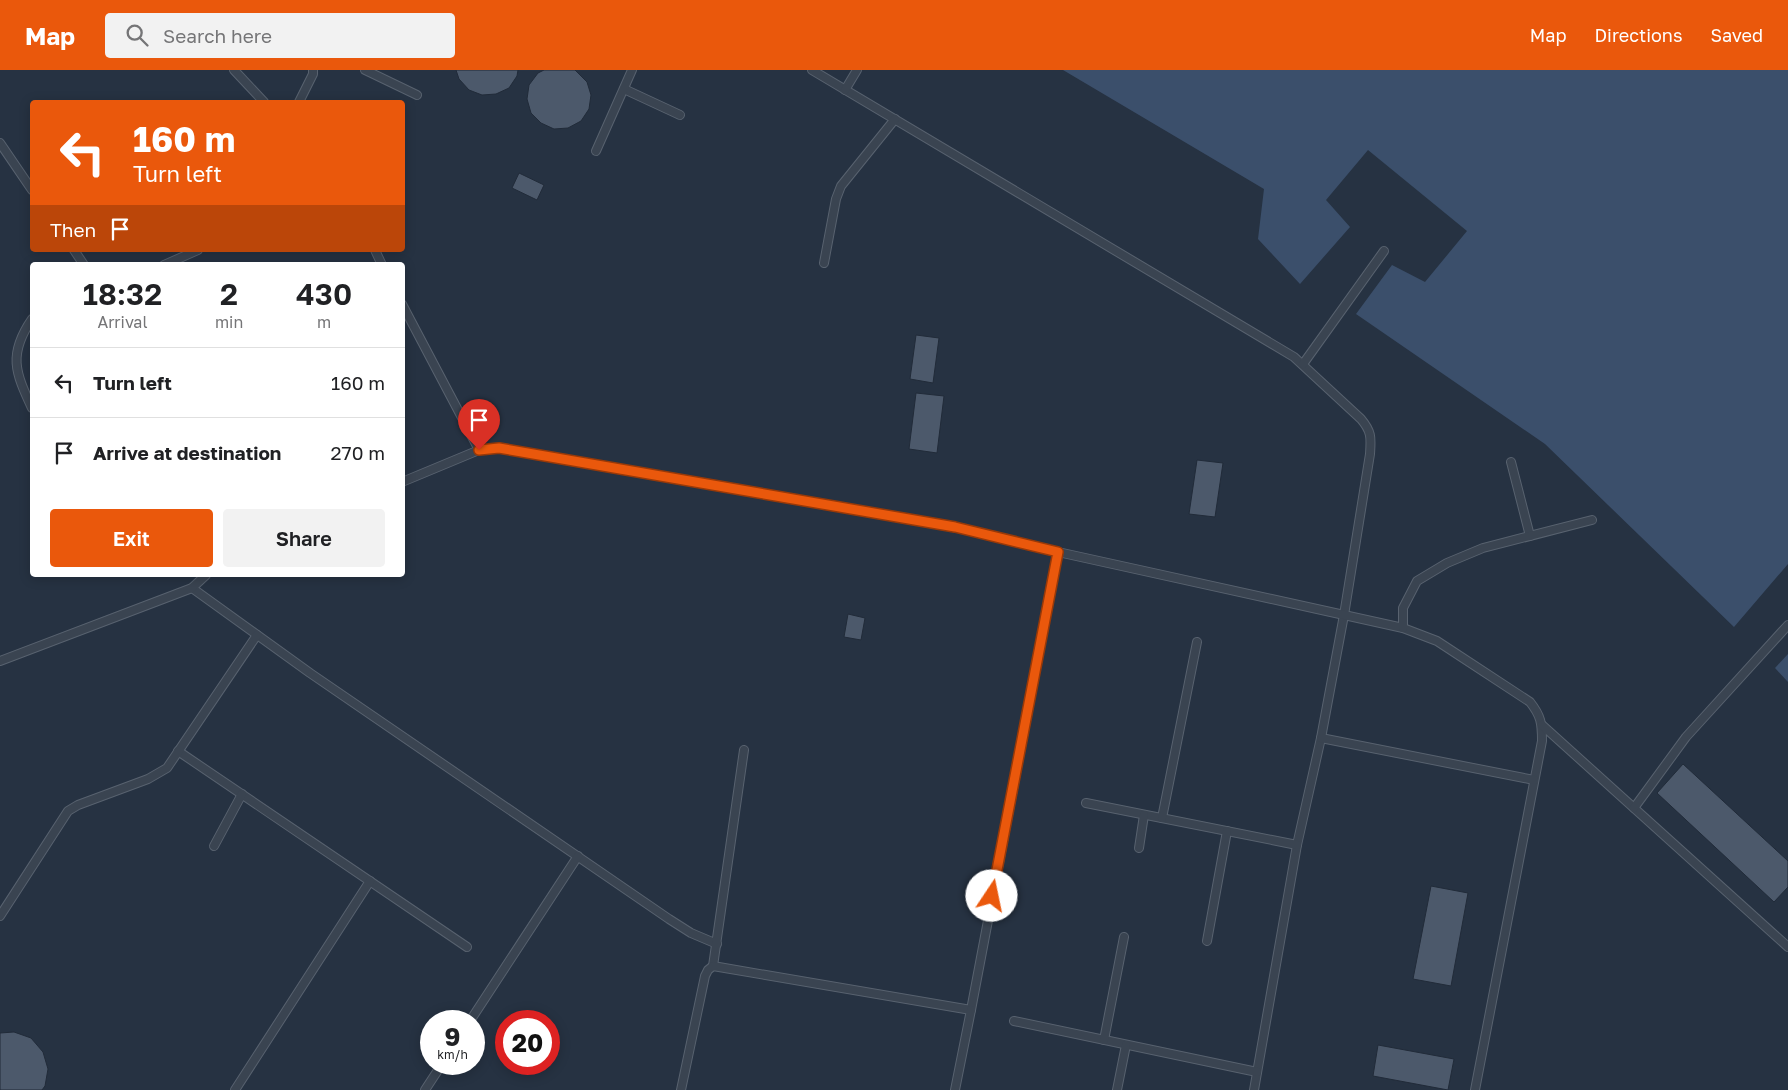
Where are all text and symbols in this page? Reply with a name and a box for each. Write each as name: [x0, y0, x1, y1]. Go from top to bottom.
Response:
search box: [105, 13, 455, 58]
text: Map: [25, 21, 75, 50]
icon: search: [123, 21, 151, 49]
text: Search here: [163, 24, 272, 47]
text: Map: [1530, 24, 1566, 46]
text: Directions: [1594, 24, 1682, 46]
text: Saved: [1710, 24, 1763, 46]
text: 160 m: [133, 118, 235, 160]
icon: left: [50, 120, 115, 185]
text: Turn left: [133, 160, 222, 187]
icon: arrive: [106, 215, 134, 243]
text: Then: [50, 218, 96, 241]
text: 18:32: [83, 276, 162, 312]
text: 2: [220, 276, 238, 312]
text: 430: [296, 276, 352, 312]
text: Arrival: [97, 312, 148, 332]
text: min: [215, 312, 243, 332]
text: m: [317, 312, 331, 332]
icon: left: [50, 369, 78, 397]
text: Turn left: [93, 371, 172, 394]
text: 160 m: [331, 371, 385, 394]
pin: [458, 399, 500, 450]
icon: arrive: [465, 406, 493, 434]
icon: arrive: [50, 439, 78, 467]
text: Arrive at destination: [93, 441, 281, 464]
text: 270 m: [331, 441, 385, 464]
button: Exit: [50, 509, 213, 567]
button: Share: [223, 509, 385, 567]
position arrow: [965, 869, 1017, 921]
speed limit sign: 20: [495, 1010, 560, 1075]
text: 9: [445, 1021, 460, 1052]
text: km/h: [437, 1047, 468, 1062]

